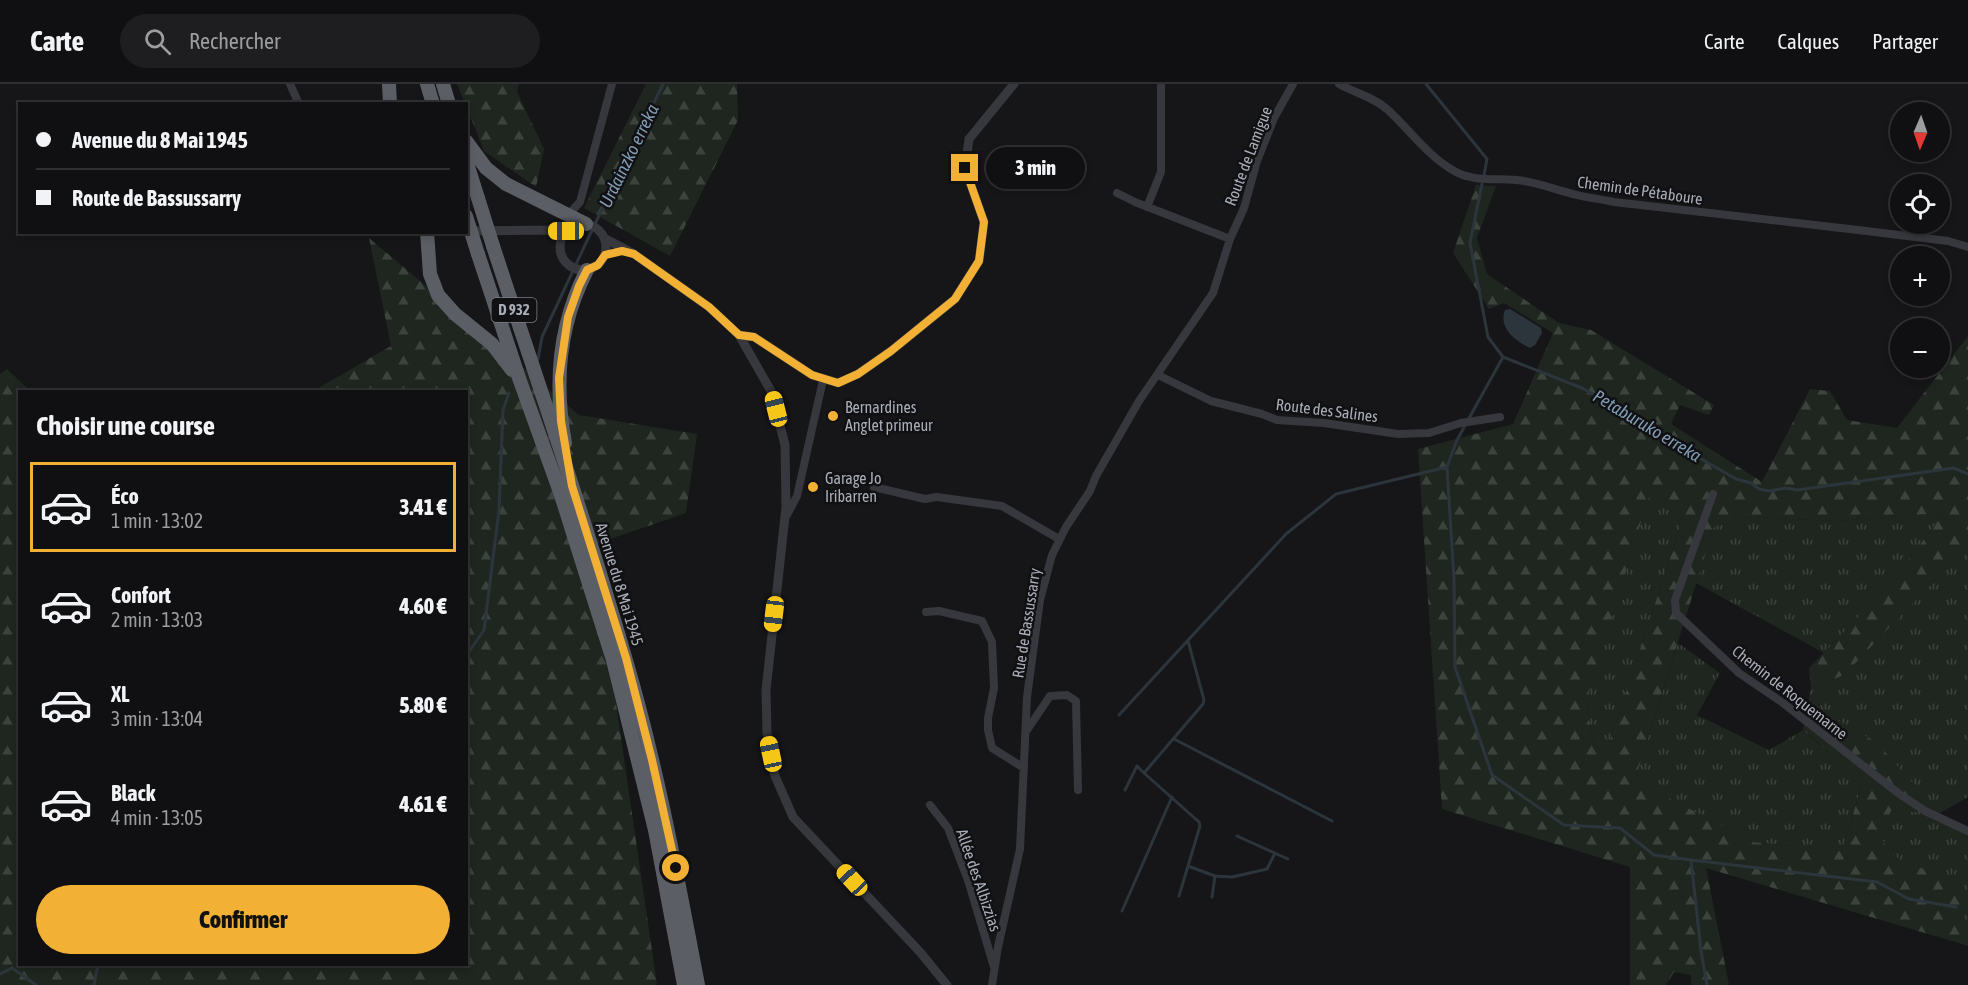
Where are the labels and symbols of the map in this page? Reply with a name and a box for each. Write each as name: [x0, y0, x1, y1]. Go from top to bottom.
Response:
water label: Urdainzko erreka: [594, 100, 663, 211]
north arrow: [1890, 102, 1950, 162]
street label: Route de Lamigue: [1221, 104, 1276, 209]
callout: 3 min: [986, 147, 1085, 189]
route end: [951, 154, 978, 181]
street label: Chemin de Pétaboure: [1576, 172, 1704, 208]
car: [548, 222, 584, 240]
road number: D 932: [492, 298, 536, 322]
water label: Petaburuko erreka: [1589, 385, 1706, 466]
car: [763, 389, 789, 429]
street label: Route des Salines: [1275, 395, 1379, 425]
place label: Bernardines Anglet primeur: [845, 398, 933, 435]
marker: Bernardines Anglet primeur: [826, 409, 840, 423]
place label: Garage Jo Iribarren: [825, 469, 881, 505]
marker: Garage Jo Iribarren: [806, 480, 820, 494]
street label: Avenue du 8 Mai 1945: [593, 520, 647, 648]
street label: Rue de Bassussarry: [1008, 566, 1045, 679]
car: [763, 595, 785, 633]
street label: Chemin de Roquemarne: [1728, 641, 1851, 743]
car: [758, 735, 784, 773]
street label: Allée des Albizzias: [953, 826, 1005, 934]
route start: [662, 854, 689, 881]
car: [833, 861, 871, 899]

